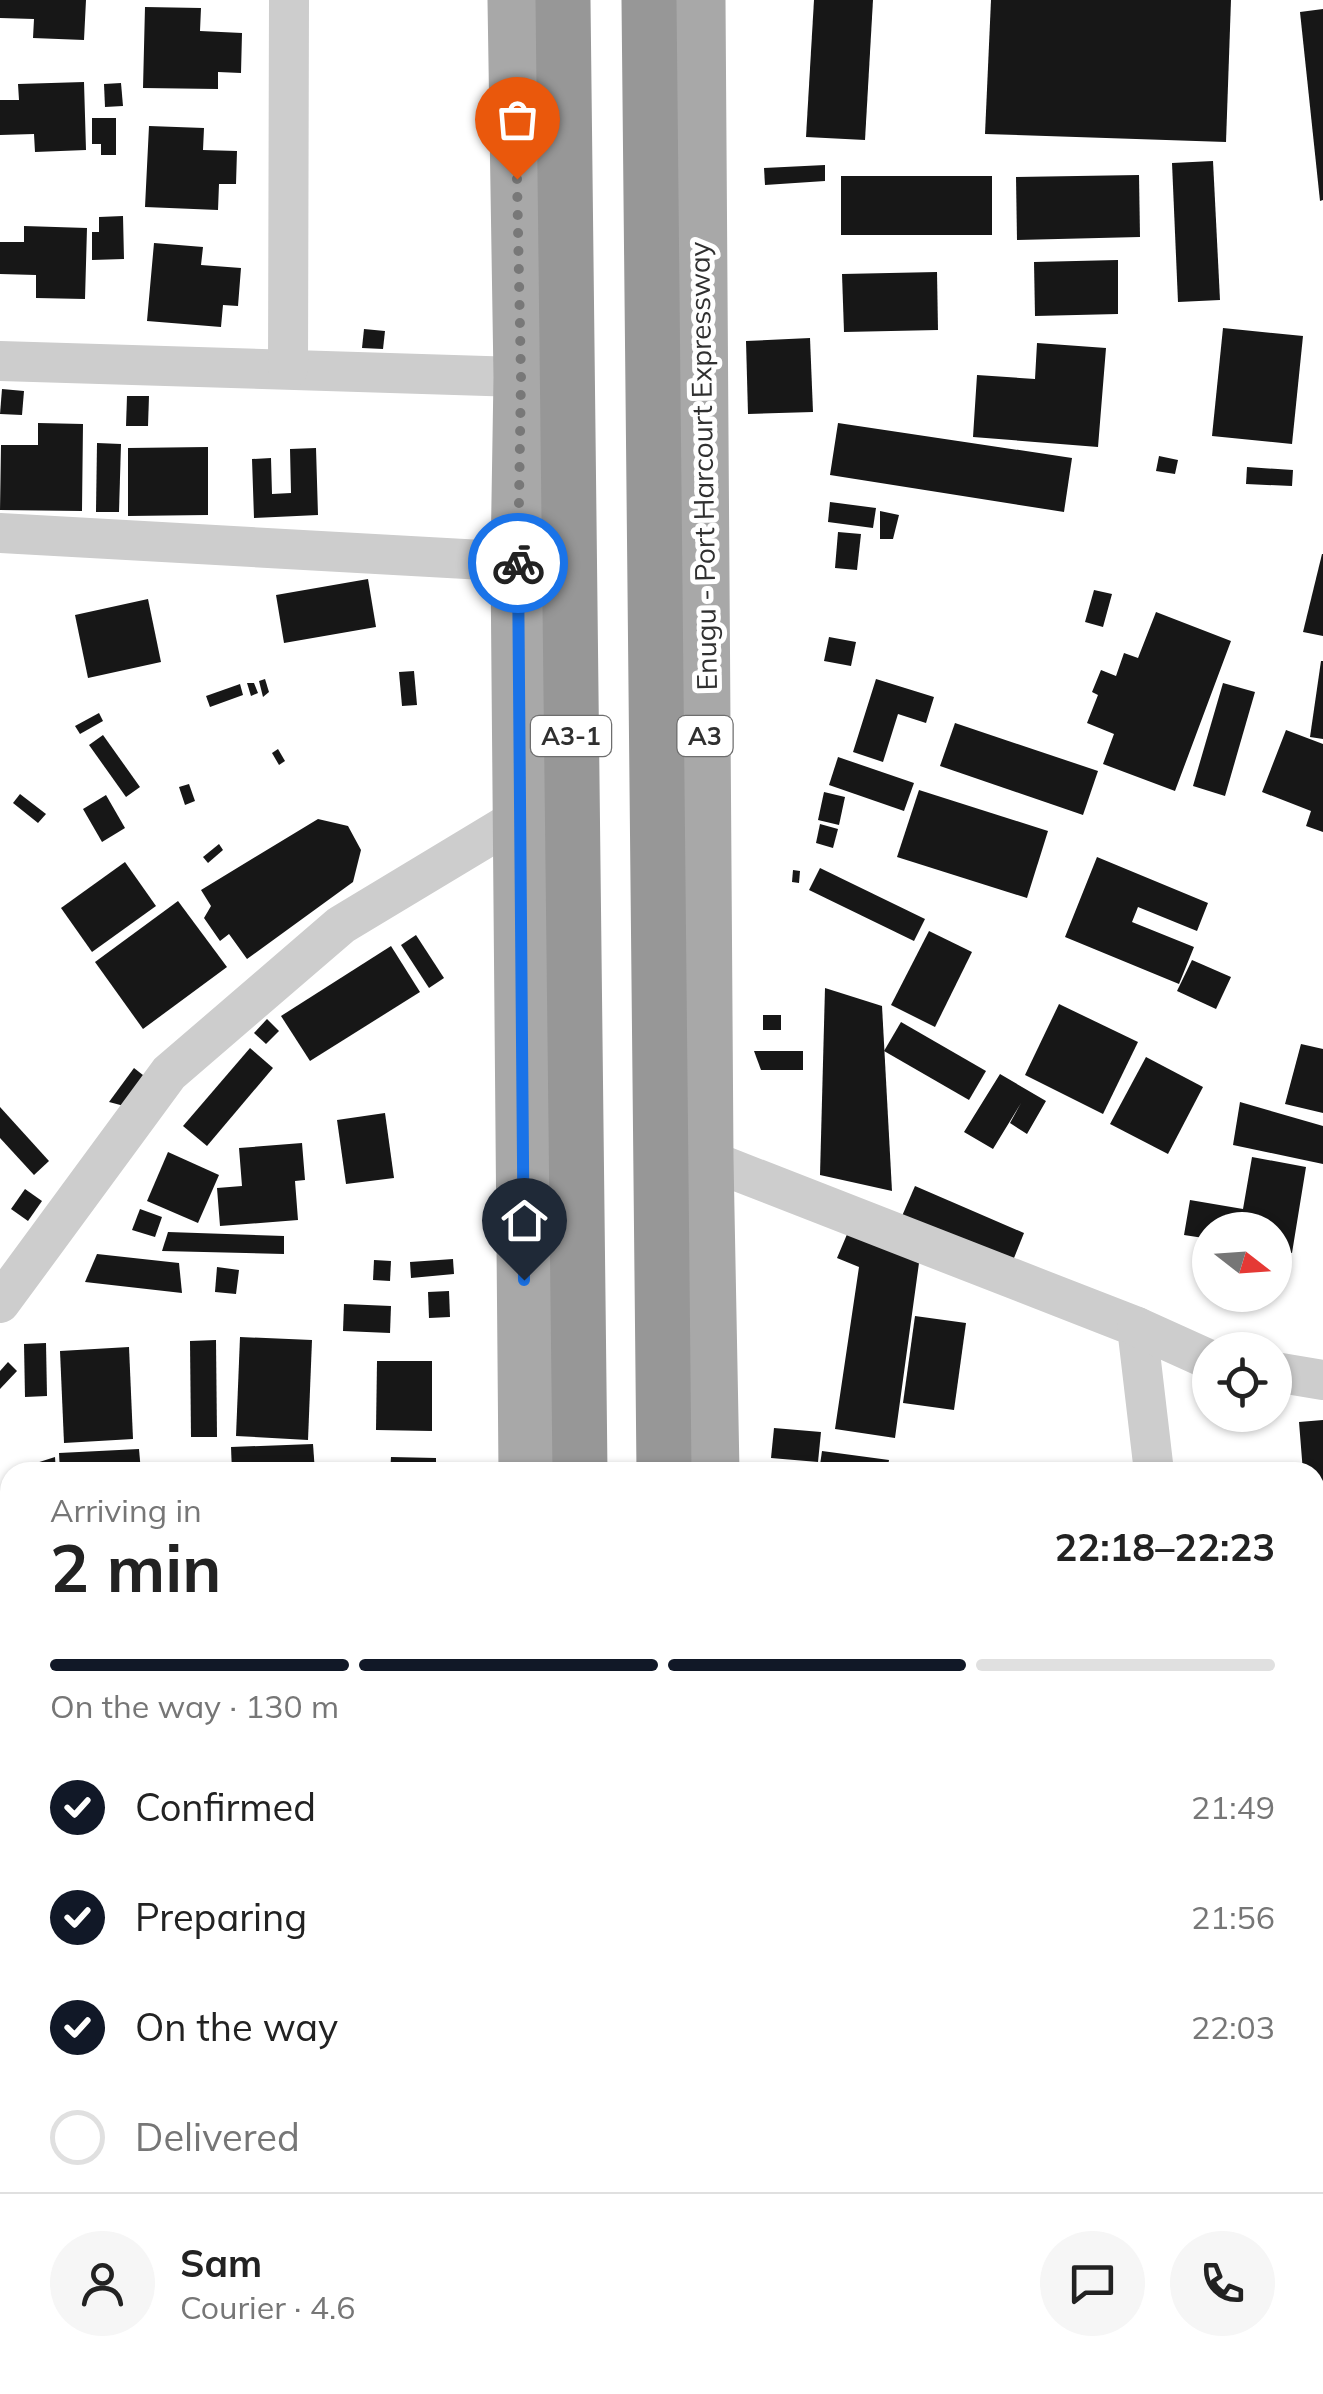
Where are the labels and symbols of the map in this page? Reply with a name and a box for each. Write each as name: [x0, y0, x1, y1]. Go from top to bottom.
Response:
pin: [475, 77, 560, 180]
street label: Enugu - Port Harcourt Expressway: [681, 241, 724, 691]
courier: [468, 513, 568, 613]
road number: A3-1: [531, 716, 611, 756]
road number: A3: [678, 716, 732, 756]
pin: [482, 1178, 567, 1281]
north arrow: [1192, 1212, 1292, 1312]

